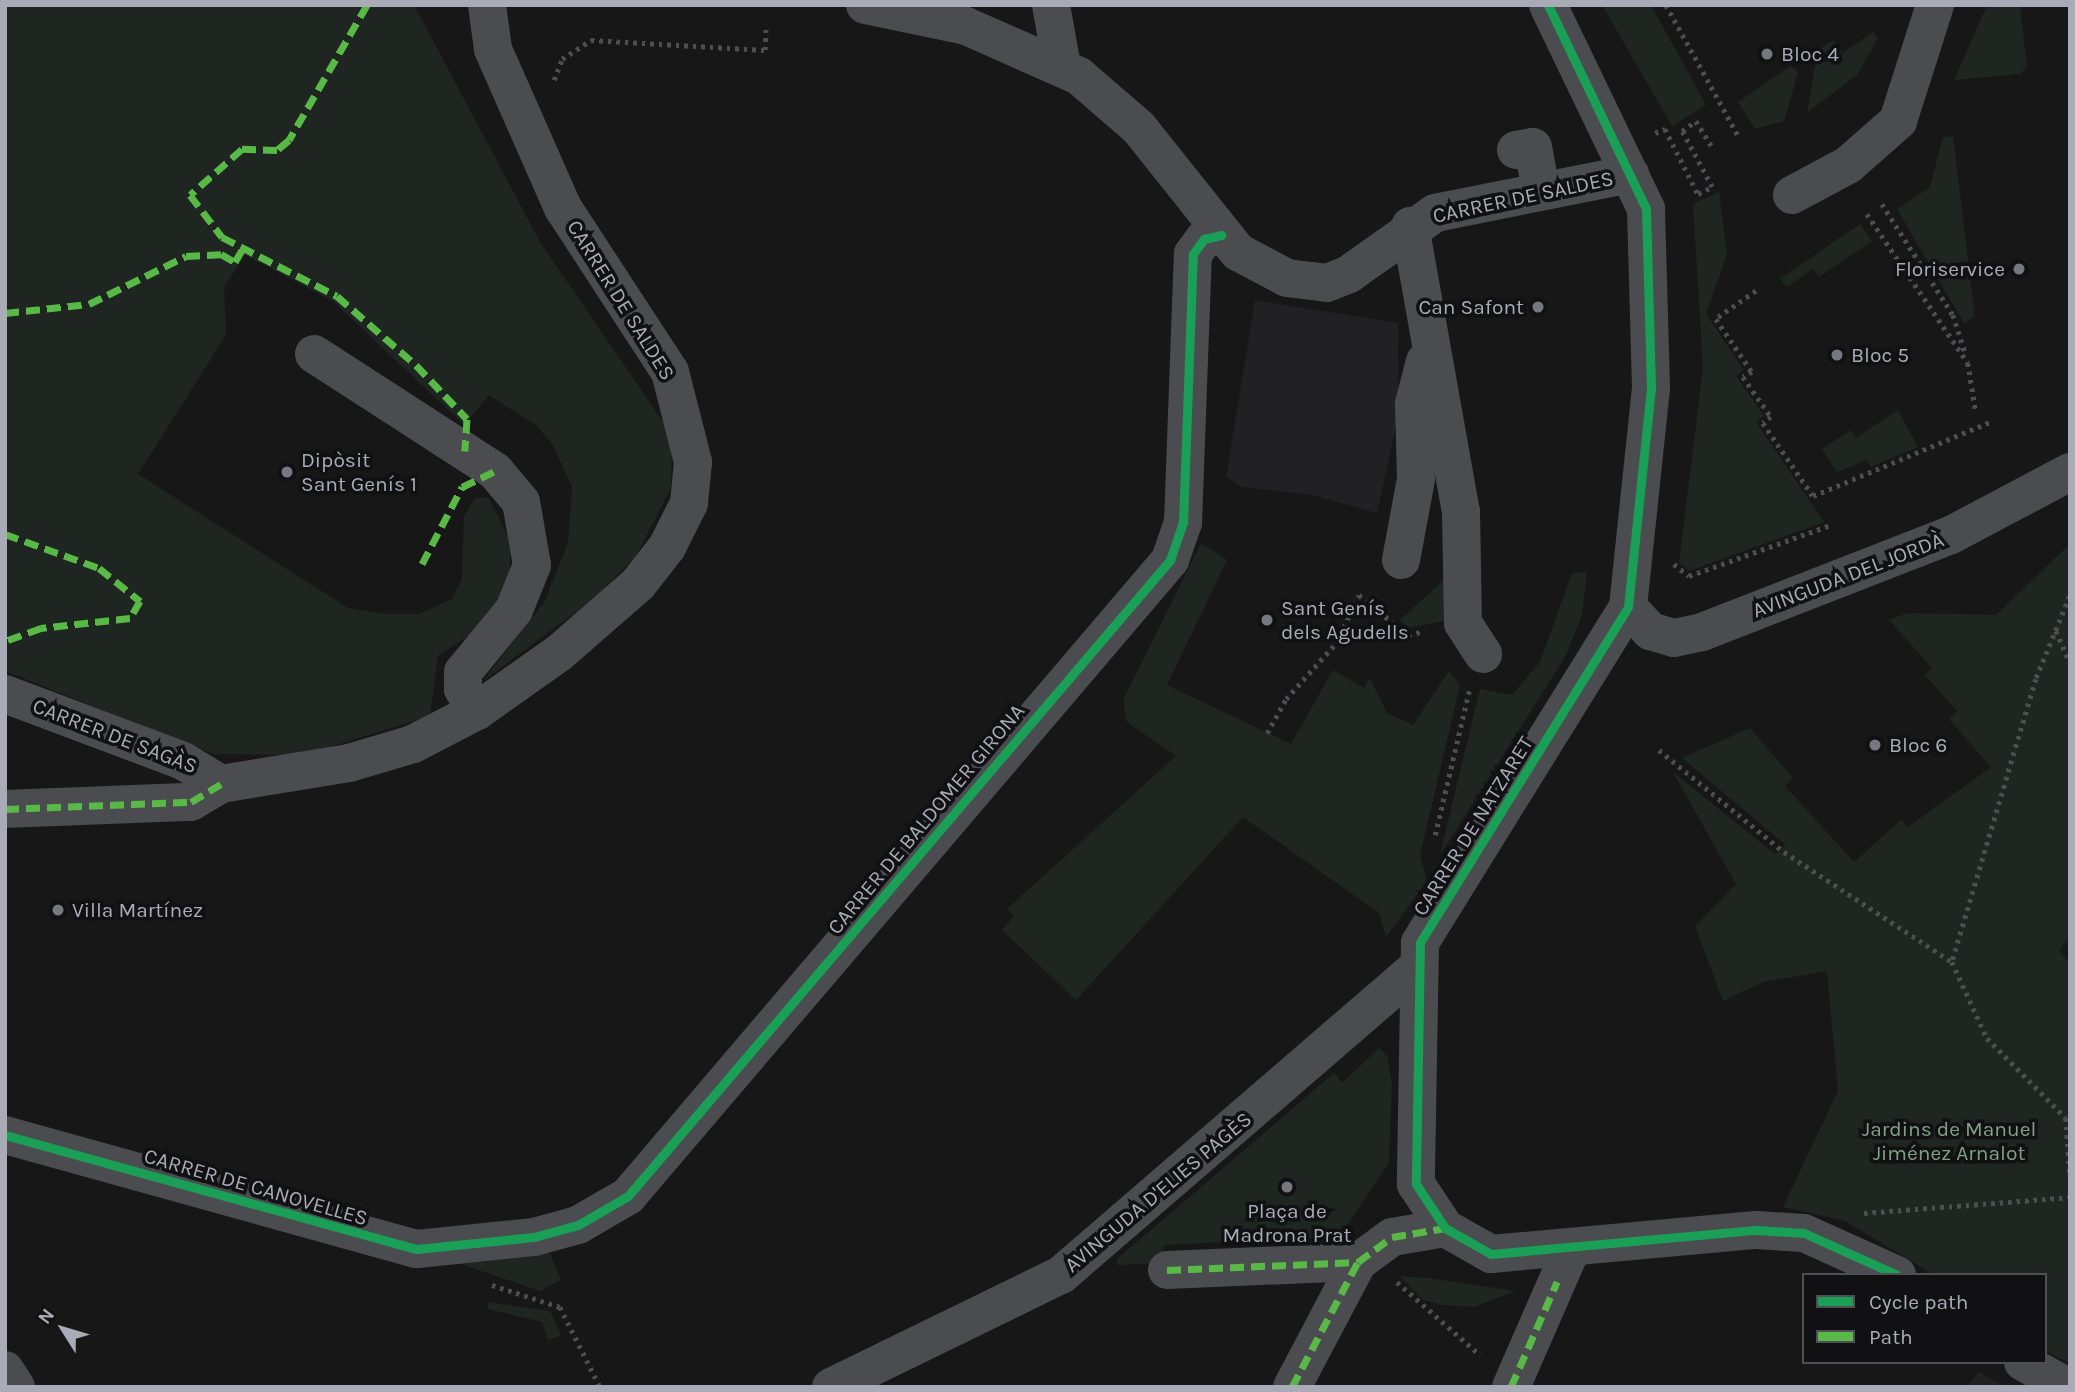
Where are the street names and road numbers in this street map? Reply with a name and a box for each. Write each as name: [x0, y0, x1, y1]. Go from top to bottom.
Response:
street label: CARRER DE SALDES: [1430, 166, 1616, 228]
street label: CARRER DE SALDES: [562, 215, 680, 385]
street label: AVINGUDA DEL JORDÀ: [1749, 527, 1947, 623]
street label: CARRER DE SAGÀS: [29, 693, 201, 779]
street label: CARRER DE BALDOMER GIRONA: [822, 699, 1030, 939]
street label: CARRER DE NATZARET: [1408, 732, 1538, 920]
street label: AVINGUDA D'ELIES PAGÈS: [1059, 1106, 1257, 1278]
street label: CARRER DE CANOVELLES: [141, 1143, 371, 1231]

